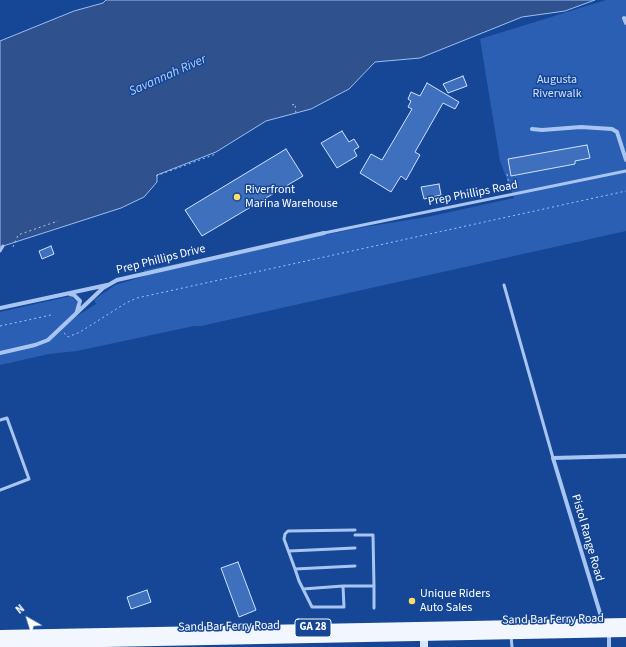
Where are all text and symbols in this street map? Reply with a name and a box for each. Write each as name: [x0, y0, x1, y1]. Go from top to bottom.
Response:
water label: Savannah River: [127, 52, 209, 100]
park label: Augusta Riverwalk: [532, 73, 582, 101]
street label: Prep Phillips Road: [427, 178, 519, 210]
place label: Riverfront Marina Warehouse: [245, 183, 338, 211]
marker: Riverfront Marina Warehouse: [232, 192, 242, 202]
street label: Prep Phillips Drive: [115, 242, 207, 278]
street label: Pistol Range Road: [568, 493, 606, 583]
place label: Unique Riders Auto Sales: [420, 587, 490, 615]
marker: Unique Riders Auto Sales: [407, 596, 417, 606]
north arrow: [8, 599, 48, 639]
text: N: [13, 601, 28, 617]
street label: Sand Bar Ferry Road: [502, 612, 604, 628]
street label: Sand Bar Ferry Road: [178, 619, 280, 635]
road number: GA 28: [295, 619, 331, 637]

